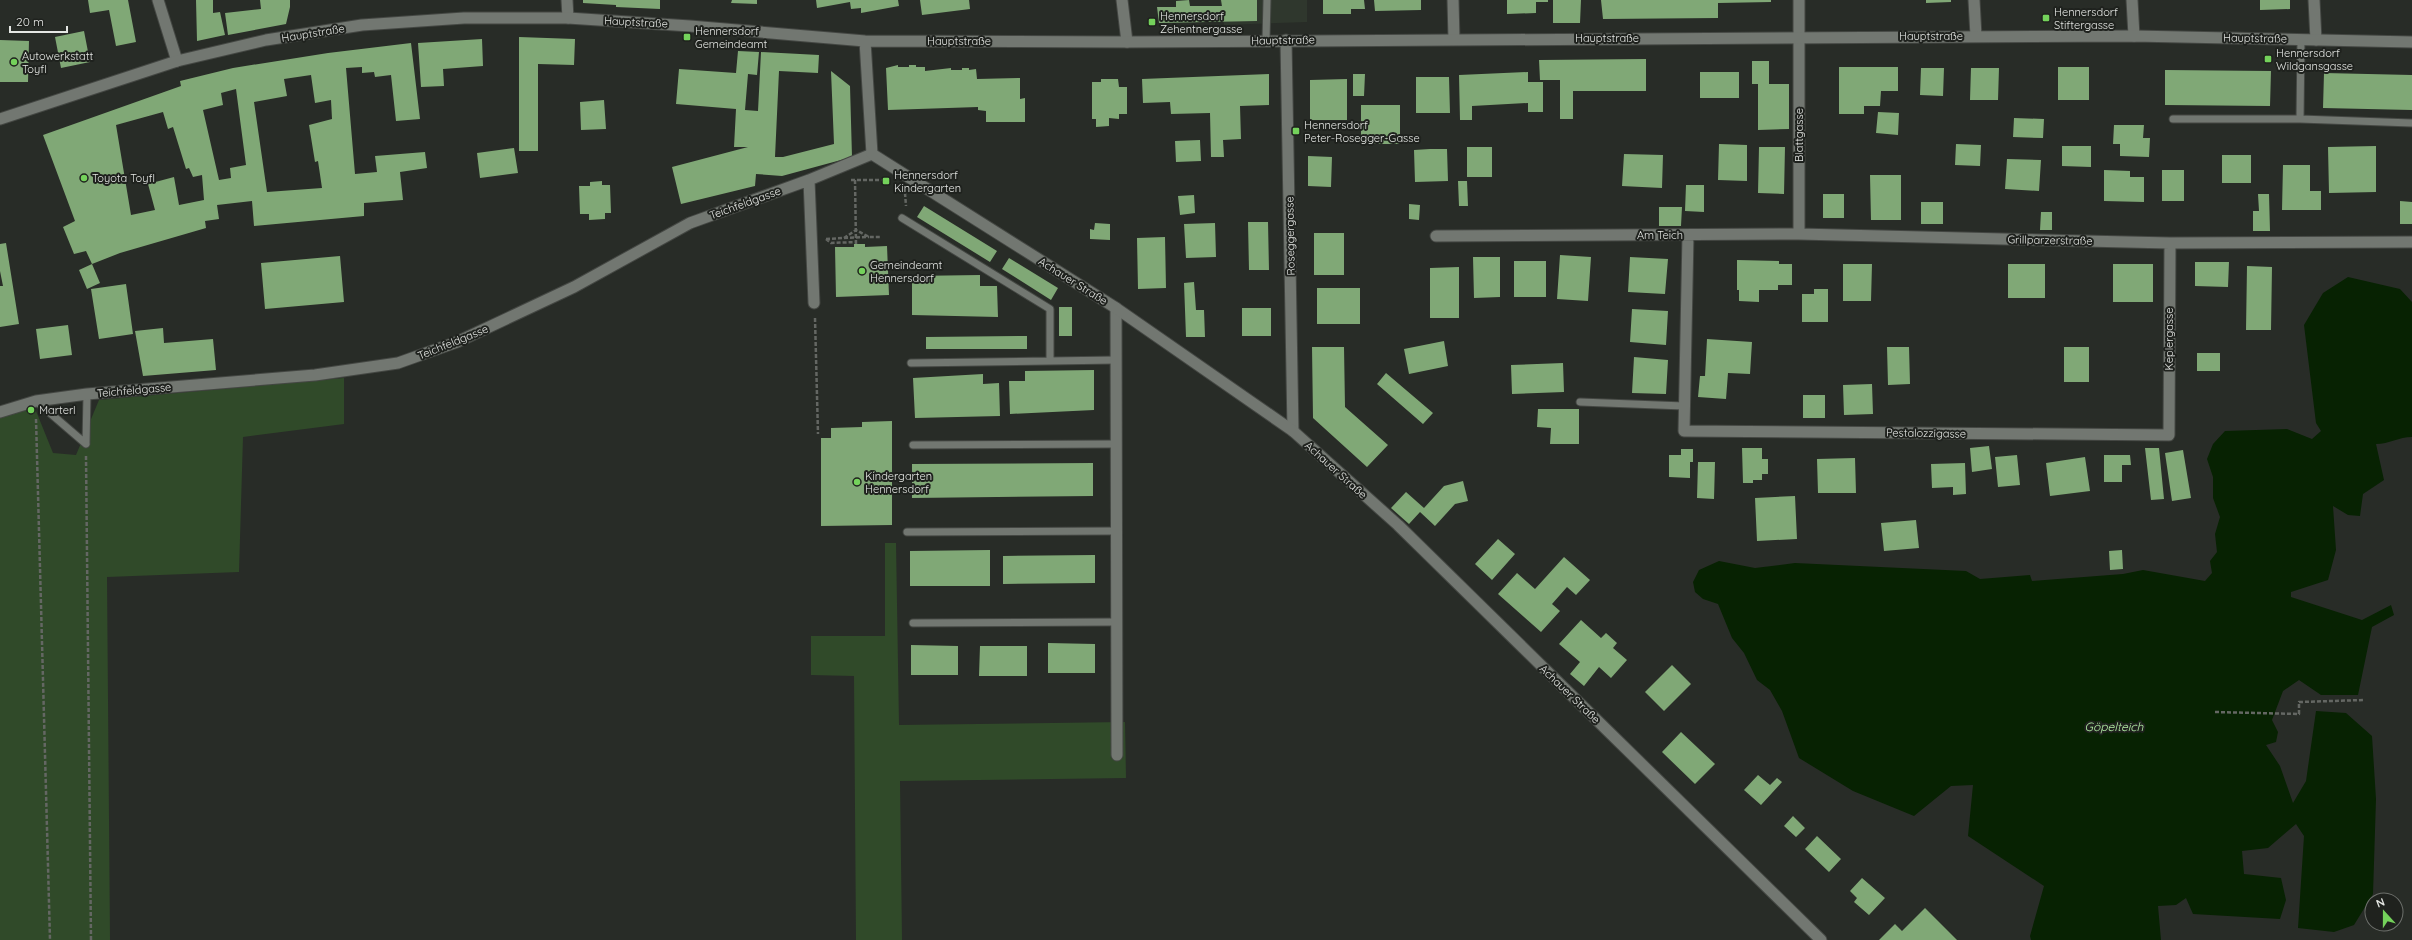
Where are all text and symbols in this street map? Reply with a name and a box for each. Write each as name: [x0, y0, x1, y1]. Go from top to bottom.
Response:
place label: Hennersdorf Stiftergasse: [2054, 5, 2118, 32]
scale bar: [10, 8, 67, 34]
place label: Hennersdorf Zehentnergasse: [1160, 9, 1242, 36]
street label: Hauptstraße: [604, 13, 668, 31]
marker: Hennersdorf Stiftergasse: [2041, 13, 2051, 23]
text: 20 m: [16, 14, 44, 29]
marker: Hennersdorf Zehentnergasse: [1147, 17, 1157, 27]
street label: Hauptstraße: [280, 21, 346, 45]
place label: Hennersdorf Gemeindeamt: [695, 24, 767, 51]
street label: Hauptstraße: [1899, 29, 1963, 43]
street label: Hauptstraße: [2223, 30, 2287, 46]
street label: Hauptstraße: [1575, 31, 1639, 45]
marker: Hennersdorf Gemeindeamt: [682, 32, 692, 42]
street label: Hauptstraße: [1251, 32, 1315, 48]
street label: Hauptstraße: [927, 34, 991, 48]
place label: Hennersdorf Wildgansgasse: [2276, 46, 2353, 73]
place label: Autowerkstatt Toyfl: [22, 49, 93, 76]
marker: Hennersdorf Wildgansgasse: [2263, 54, 2273, 64]
marker: Autowerkstatt Toyfl: [9, 57, 19, 67]
street label: Blattgasse: [1792, 108, 1806, 162]
place label: Hennersdorf Peter-Rosegger-Gasse: [1304, 118, 1420, 145]
marker: Hennersdorf Peter-Rosegger-Gasse: [1291, 126, 1301, 136]
place label: Hennersdorf Kindergarten: [894, 168, 961, 195]
place label: Toyota Toyfl: [92, 171, 155, 185]
marker: Toyota Toyfl: [79, 173, 89, 183]
marker: Hennersdorf Kindergarten: [881, 176, 891, 186]
street label: Teichfeldgasse: [708, 184, 782, 222]
street label: Roseggergasse: [1282, 196, 1298, 276]
street label: Am Teich: [1637, 228, 1683, 242]
street label: Grillparzerstraße: [2007, 232, 2093, 248]
street label: Achauer Straße: [1036, 254, 1110, 308]
place label: Gemeindeamt Hennersdorf: [870, 258, 942, 285]
marker: Gemeindeamt Hennersdorf: [857, 266, 867, 276]
street label: Keplergasse: [2162, 308, 2176, 370]
street label: Teichfeldgasse: [416, 322, 490, 362]
street label: Teichfeldgasse: [96, 380, 172, 400]
place label: Marterl: [39, 403, 76, 417]
marker: Marterl: [26, 405, 36, 415]
street label: Pestalozzigasse: [1886, 425, 1966, 441]
street label: Achauer Straße: [1302, 438, 1370, 502]
place label: Kindergarten Hennersdorf: [865, 469, 932, 496]
marker: Kindergarten Hennersdorf: [852, 477, 862, 487]
street label: Achauer Straße: [1537, 662, 1603, 726]
water label: Göpelteich: [2085, 719, 2144, 734]
north arrow: [2364, 892, 2404, 932]
text: N: [2374, 895, 2387, 911]

